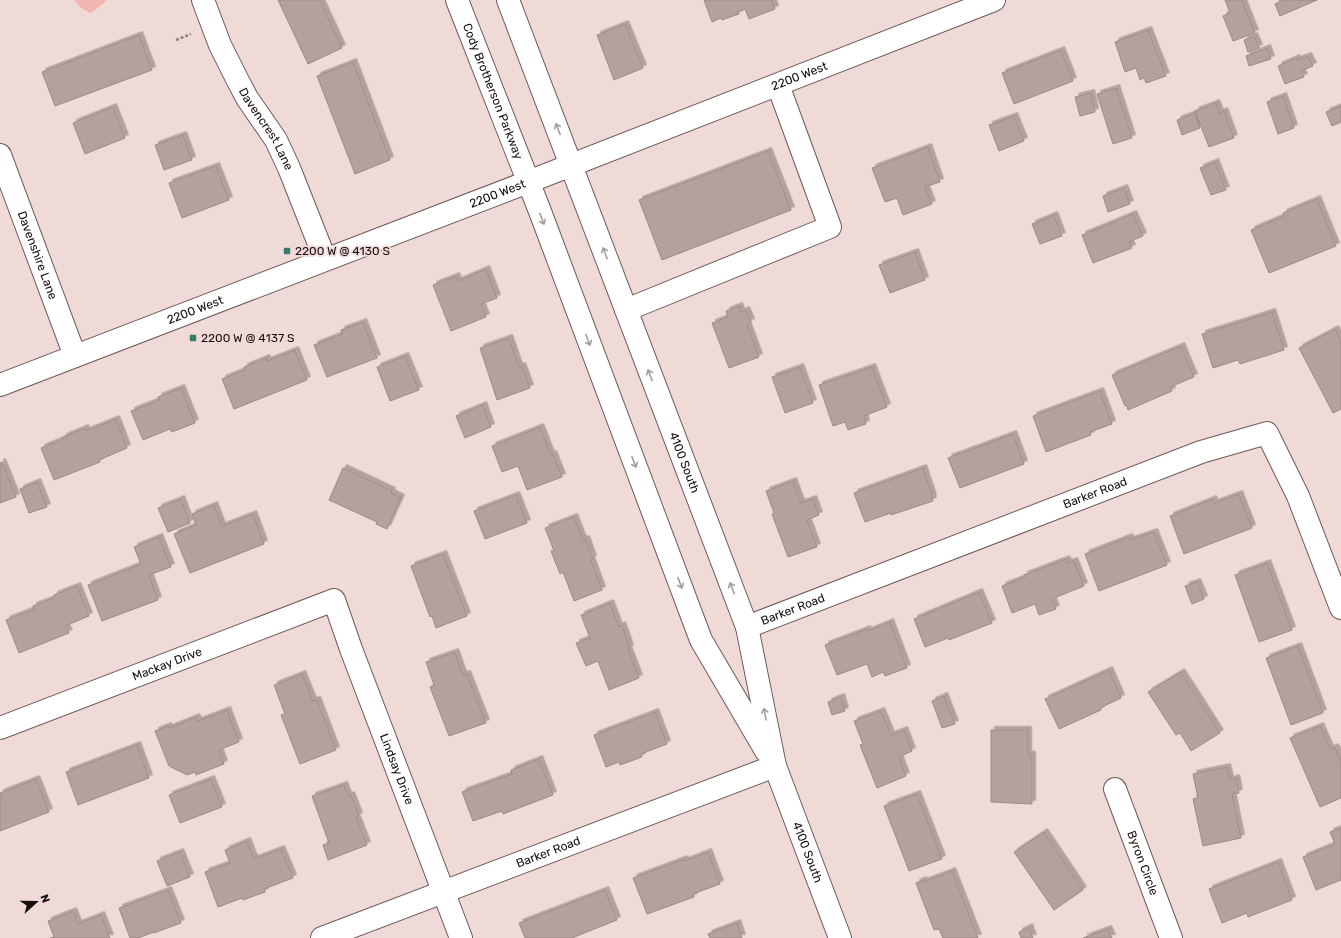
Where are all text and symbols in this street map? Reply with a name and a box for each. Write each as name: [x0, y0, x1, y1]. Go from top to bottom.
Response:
street label: Cody Brotherson Parkway: [460, 21, 526, 162]
street label: 2200 West: [769, 59, 830, 93]
street label: Davencrest Lane: [236, 85, 296, 173]
one-way arrow: [553, 123, 561, 135]
street label: 2200 West: [467, 176, 528, 211]
street label: Davenshire Lane: [15, 209, 60, 302]
one-way arrow: [539, 212, 547, 224]
place label: 2200 W @ 4130 S: [295, 244, 390, 258]
marker: 2200 W @ 4130 S: [282, 246, 292, 256]
one-way arrow: [600, 248, 608, 260]
street label: 2200 West: [165, 293, 225, 327]
place label: 2200 W @ 4137 S: [201, 331, 294, 345]
marker: 2200 W @ 4137 S: [188, 333, 198, 343]
one-way arrow: [585, 334, 593, 346]
one-way arrow: [646, 370, 654, 382]
street label: 4100 South: [666, 430, 702, 495]
one-way arrow: [631, 455, 639, 467]
street label: Barker Road: [1061, 474, 1129, 512]
one-way arrow: [677, 577, 685, 589]
one-way arrow: [728, 583, 736, 595]
street label: Barker Road: [759, 591, 827, 628]
street label: Mackay Drive: [130, 644, 204, 684]
one-way arrow: [760, 708, 768, 721]
street label: Lindsay Drive: [377, 732, 417, 807]
street label: 4100 South: [790, 820, 825, 885]
street label: Byron Circle: [1124, 829, 1161, 897]
street label: Barker Road: [514, 834, 582, 871]
north arrow: [16, 882, 56, 922]
text: N: [37, 893, 52, 905]

